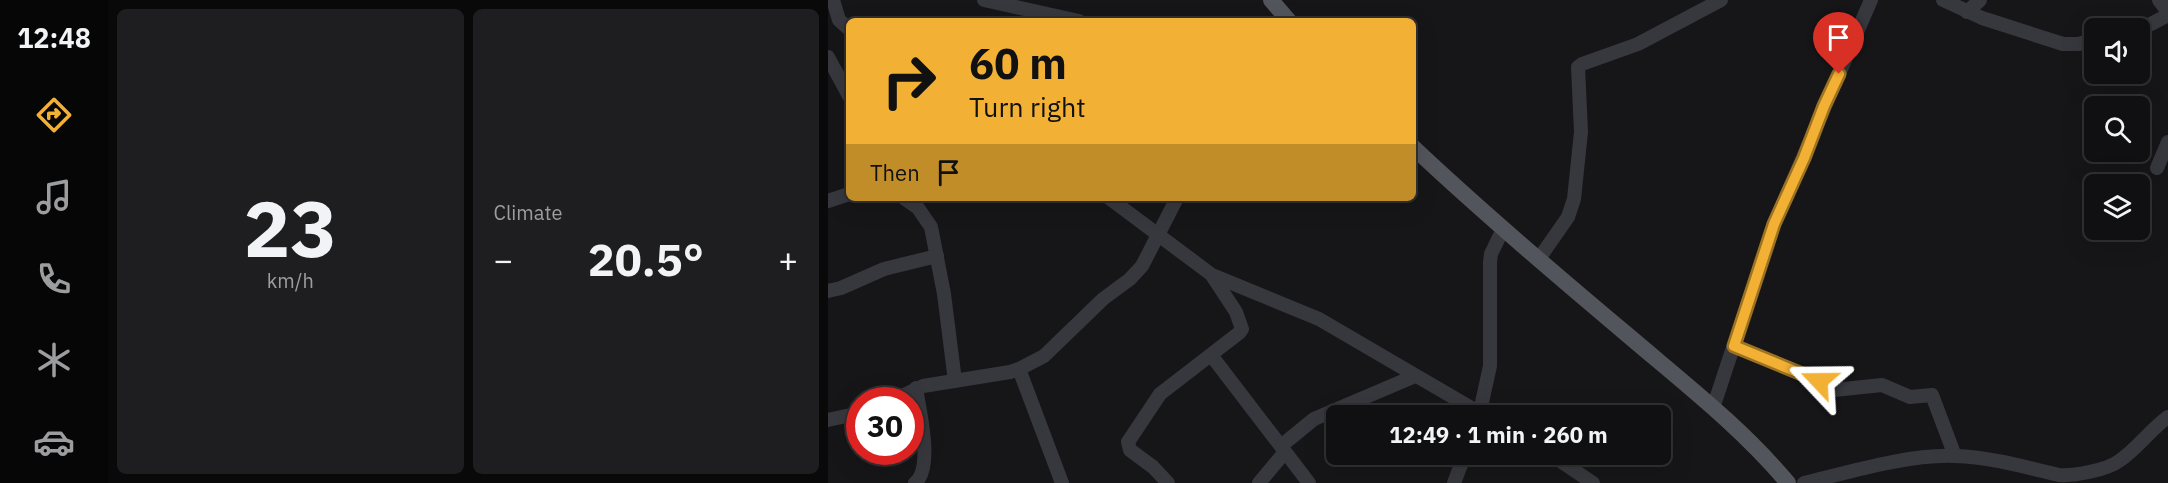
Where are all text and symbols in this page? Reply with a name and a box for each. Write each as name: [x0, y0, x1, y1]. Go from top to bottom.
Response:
pin: [1813, 12, 1864, 74]
map controls: [2084, 18, 2150, 240]
button: sound: [2084, 18, 2150, 84]
text: 12:48: [17, 20, 91, 55]
icon: arrive: [1822, 21, 1855, 54]
text: 60 m: [969, 36, 1067, 91]
icon: right: [870, 42, 948, 120]
text: Turn right: [969, 89, 1086, 124]
icon: directions: [33, 94, 75, 136]
button: search: [2084, 96, 2150, 162]
icon: arrive: [932, 156, 965, 189]
text: Then: [870, 158, 920, 187]
button: layers: [2084, 174, 2150, 240]
icon: music: [33, 176, 75, 218]
text: 23: [243, 177, 337, 278]
text: Climate: [494, 199, 562, 226]
text: 20.5°: [588, 230, 704, 288]
text: −: [494, 238, 513, 281]
text: +: [778, 238, 798, 281]
icon: phone: [33, 258, 75, 300]
text: km/h: [267, 267, 314, 294]
icon: climate: [33, 339, 75, 381]
position arrow: [1787, 349, 1851, 413]
speed limit sign: 30: [846, 387, 924, 465]
text: 12:49 · 1 min · 260 m: [1389, 420, 1608, 449]
icon: car: [33, 421, 75, 463]

